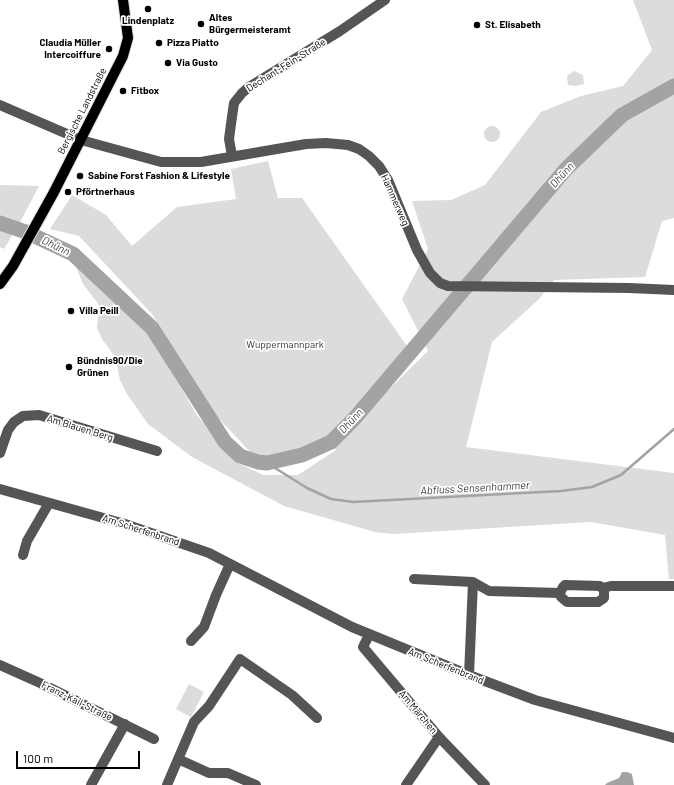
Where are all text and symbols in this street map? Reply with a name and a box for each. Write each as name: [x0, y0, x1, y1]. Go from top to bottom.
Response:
marker: Lindenplatz: [143, 4, 153, 14]
place label: Altes Bürgermeisteramt: [209, 12, 291, 36]
place label: Lindenplatz: [122, 15, 174, 27]
marker: Altes Bürgermeisteramt: [196, 19, 206, 29]
place label: St. Elisabeth: [485, 19, 541, 31]
marker: St. Elisabeth: [472, 20, 482, 30]
street label: Dechant-Fein-Straße: [244, 36, 328, 94]
place label: Claudia Müller Intercoiffure: [39, 37, 101, 60]
place label: Pizza Piatto: [167, 37, 219, 49]
marker: Pizza Piatto: [154, 38, 164, 48]
marker: Claudia Müller Intercoiffure: [104, 44, 114, 54]
place label: Via Gusto: [176, 57, 218, 69]
marker: Via Gusto: [163, 58, 173, 68]
street label: Bergische Landstraße: [55, 66, 109, 156]
place label: Fitbox: [131, 85, 159, 97]
marker: Fitbox: [118, 86, 128, 96]
water label: Dhünn: [547, 160, 577, 190]
place label: Sabine Forst Fashion & Lifestyle: [88, 170, 230, 182]
marker: Sabine Forst Fashion & Lifestyle: [75, 171, 85, 181]
street label: Hammerweg: [378, 172, 412, 228]
place label: Pförtnerhaus: [76, 186, 135, 198]
marker: Pförtnerhaus: [63, 187, 73, 197]
water label: Dhünn: [40, 234, 72, 258]
place label: Villa Peill: [79, 305, 118, 317]
marker: Villa Peill: [66, 306, 76, 316]
park label: Wuppermannpark: [246, 339, 324, 351]
place label: Bündnis90/Die Grünen: [77, 355, 143, 378]
marker: Bündnis90/Die Grünen: [64, 362, 74, 372]
water label: Dhünn: [336, 406, 366, 436]
street label: Am Blauen Berg: [45, 412, 115, 444]
water label: Abfluss Sensenhammer: [420, 479, 530, 497]
street label: Am Scherfenbrand: [101, 512, 181, 548]
street label: Am Scherfenbrand: [406, 645, 486, 687]
street label: Franz-Kail-Straße: [40, 679, 114, 723]
street label: Am Märchen: [396, 688, 440, 736]
scale bar: [18, 743, 142, 769]
text: 100 m: [23, 751, 53, 765]

